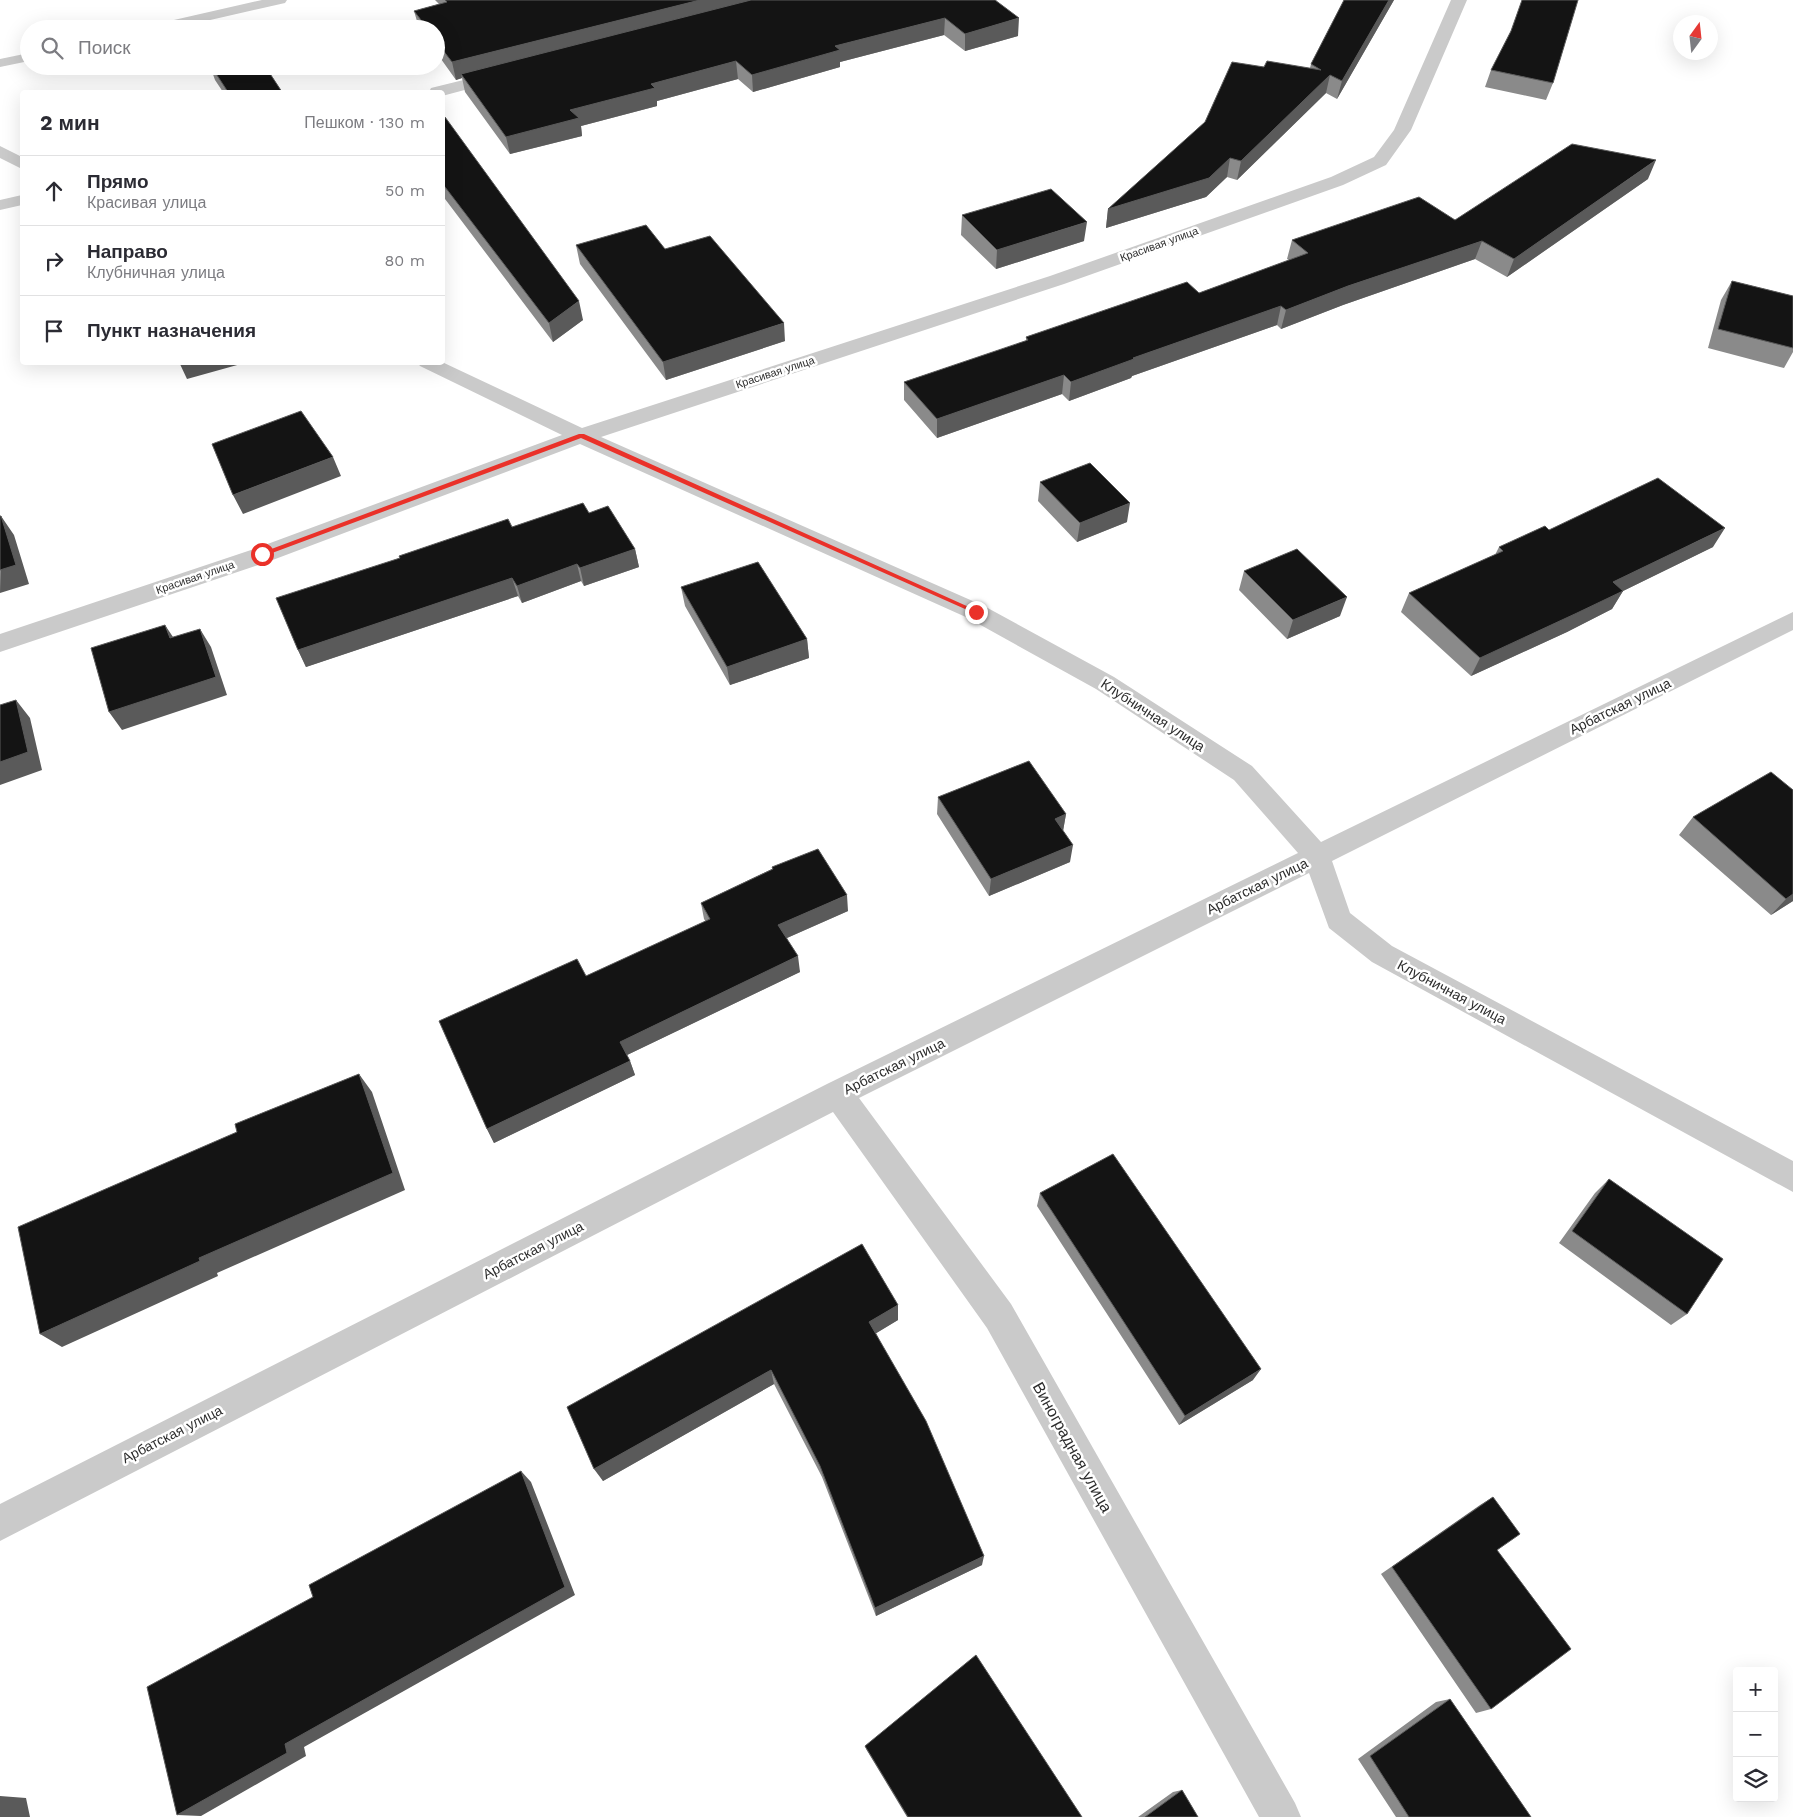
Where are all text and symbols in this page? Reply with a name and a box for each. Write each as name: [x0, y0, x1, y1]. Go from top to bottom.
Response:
north arrow: [1673, 15, 1718, 60]
search box: [20, 20, 445, 75]
icon: search: [38, 34, 66, 62]
text: Поиск: [78, 36, 131, 59]
text: 2 мин: [40, 110, 100, 135]
text: Пешком · 130 m: [304, 113, 425, 132]
text: Прямо: [87, 170, 149, 193]
icon: ahead: [40, 177, 68, 205]
text: 50 m: [385, 181, 425, 200]
text: Красивая улица: [87, 193, 206, 212]
street label: Красивая улица: [1118, 224, 1201, 265]
text: Направо: [87, 240, 168, 263]
icon: right: [40, 247, 68, 275]
text: 80 m: [384, 251, 425, 270]
text: Клубничная улица: [87, 263, 225, 282]
icon: arrive: [40, 317, 68, 345]
text: Пункт назначения: [87, 319, 256, 342]
street label: Красивая улица: [734, 353, 817, 391]
route start: [251, 543, 274, 566]
street label: Красивая улица: [154, 558, 237, 597]
route end: [965, 601, 988, 624]
street label: Арбатская улица: [1567, 674, 1673, 737]
street label: Клубничная улица: [1098, 675, 1208, 755]
street label: Арбатская улица: [1204, 854, 1310, 917]
street label: Клубничная улица: [1395, 957, 1509, 1027]
street label: Арбатская улица: [841, 1034, 947, 1097]
street label: Арбатская улица: [480, 1218, 586, 1282]
street label: Виноградная улица: [1029, 1379, 1116, 1516]
street label: Арбатская улица: [119, 1402, 225, 1466]
map controls: [1733, 1667, 1778, 1802]
button: +: [1733, 1667, 1778, 1712]
button: −: [1733, 1712, 1778, 1757]
button: layers: [1733, 1757, 1778, 1802]

